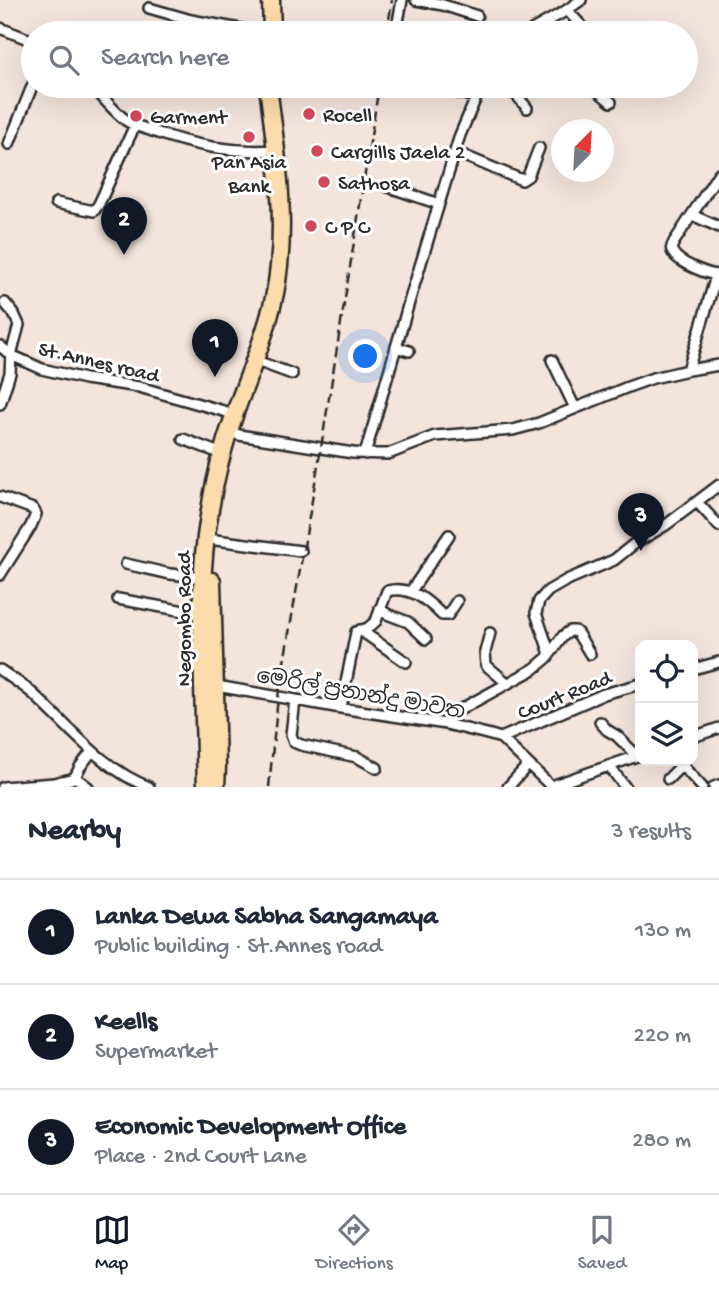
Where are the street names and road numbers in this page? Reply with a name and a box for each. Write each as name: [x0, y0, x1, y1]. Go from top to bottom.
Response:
street label: St.Annes road: [35, 338, 163, 391]
street label: Negombo Road: [174, 550, 199, 687]
street label: මෙරිල් ප්‍රනාන්දු මාවත: [254, 661, 468, 727]
street label: Court Road: [515, 666, 617, 727]

